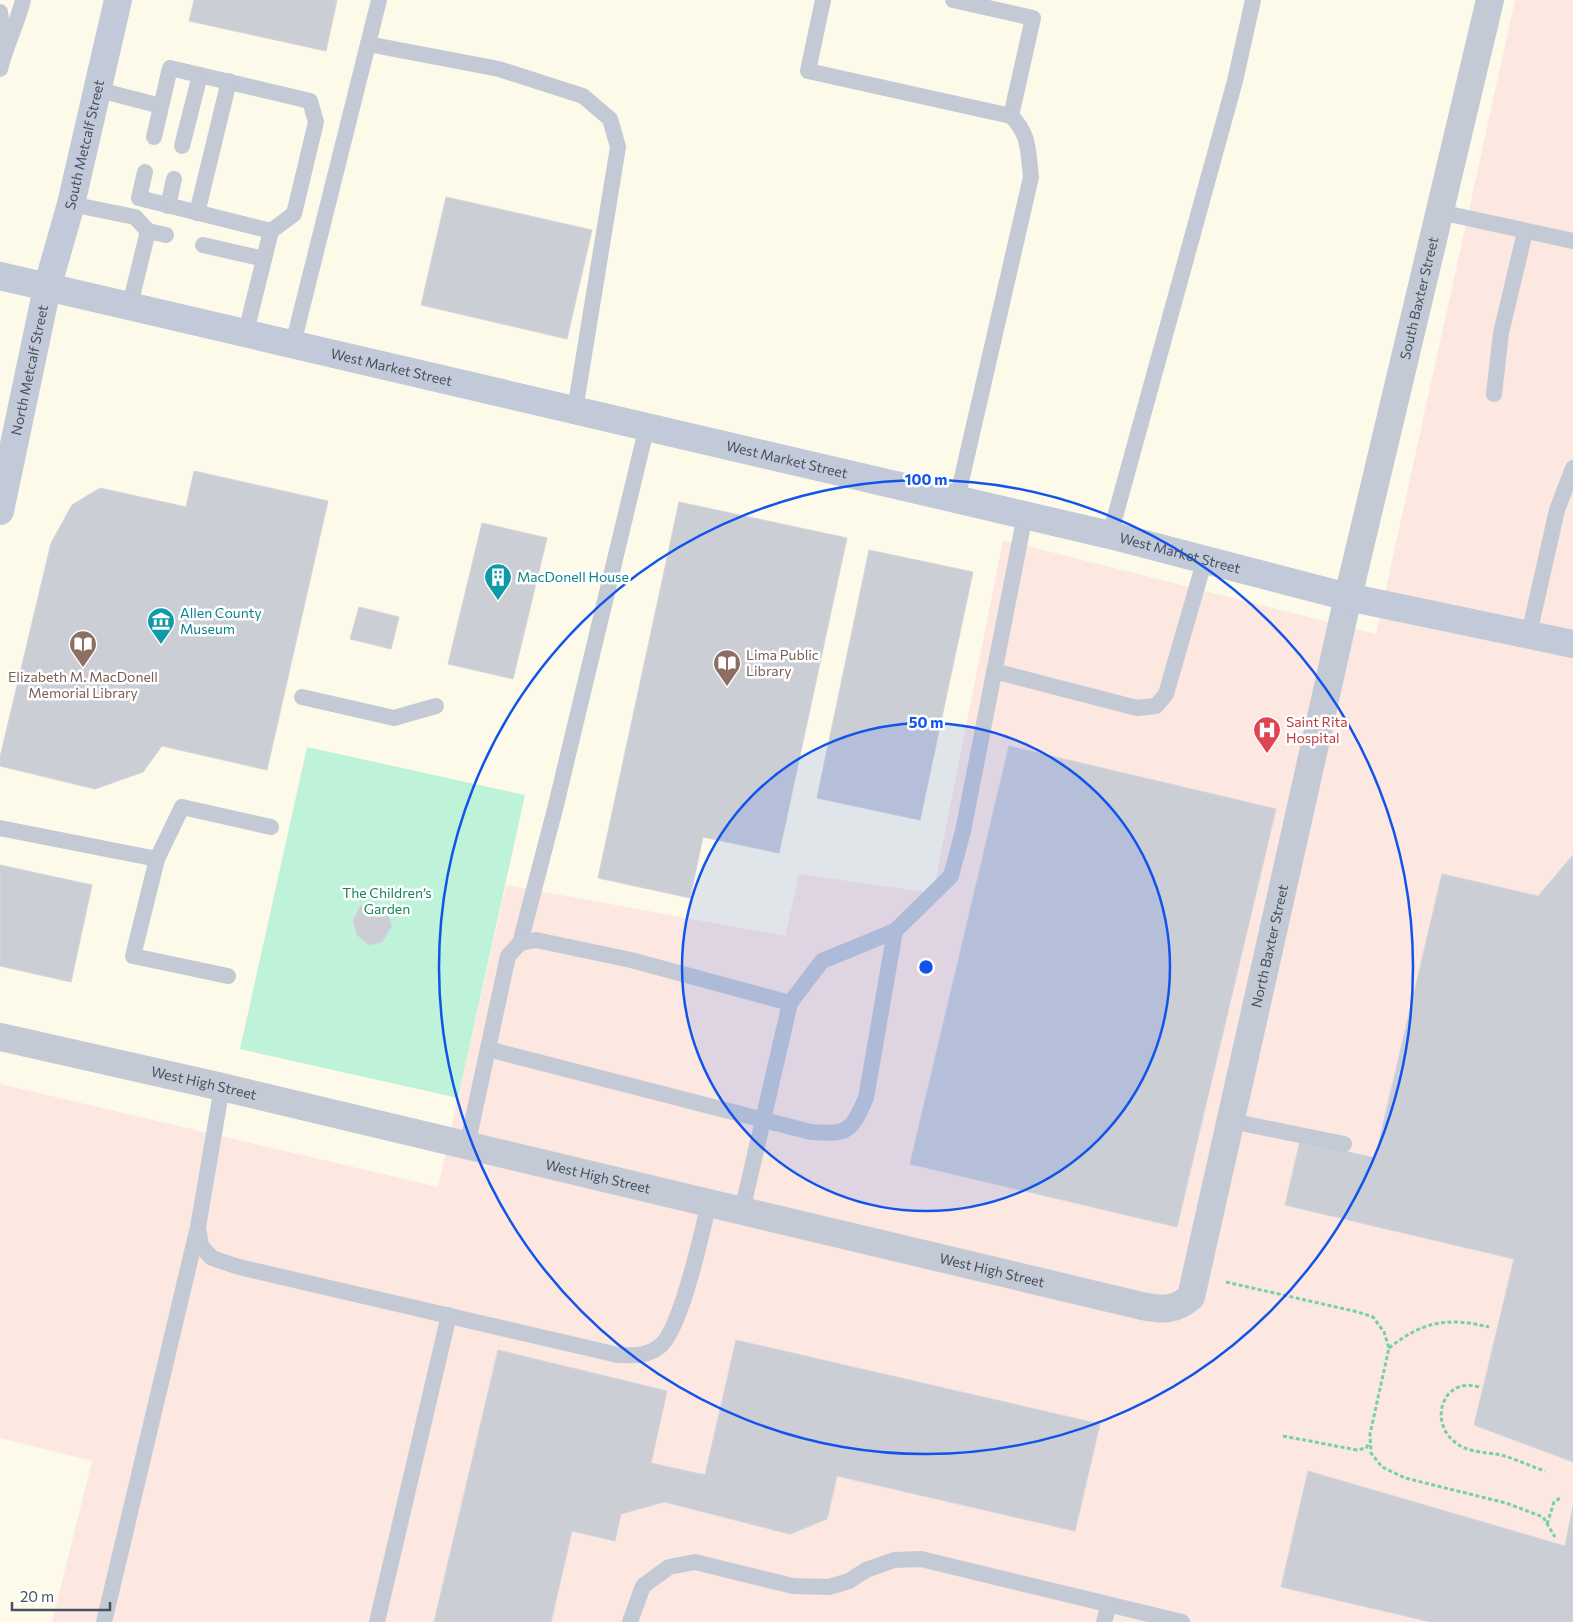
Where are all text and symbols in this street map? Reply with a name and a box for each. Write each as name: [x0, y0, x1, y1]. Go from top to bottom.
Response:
street label: South Metcalf Street: [61, 78, 107, 212]
street label: South Baxter Street: [1396, 235, 1441, 361]
street label: North Metcalf Street: [7, 303, 51, 437]
street label: West Market Street: [329, 344, 454, 389]
street label: West Market Street: [725, 437, 850, 482]
text: 100 m: [905, 470, 947, 488]
street label: West Market Street: [1118, 529, 1243, 577]
building icon: MacDonell House: [483, 562, 513, 601]
place label: MacDonell House: [517, 568, 629, 585]
place label: Allen County Museum: [180, 604, 262, 637]
museum icon: Allen County Museum: [146, 606, 176, 645]
library icon: Elizabeth M. MacDonell Memorial Library: [68, 629, 98, 668]
place label: Lima Public Library: [746, 646, 819, 679]
library icon: Lima Public Library: [712, 648, 742, 687]
place label: Elizabeth M. MacDonell Memorial Library: [8, 668, 158, 701]
text: 50 m: [909, 713, 943, 731]
place label: Saint Rita Hospital: [1286, 713, 1348, 746]
hospital icon: Saint Rita Hospital: [1252, 715, 1282, 754]
street label: North Baxter Street: [1247, 883, 1291, 1009]
park label: The Children’s Garden: [342, 884, 432, 917]
centre of rings: [917, 958, 935, 976]
street label: West High Street: [150, 1062, 259, 1103]
street label: West High Street: [544, 1155, 653, 1197]
street label: West High Street: [938, 1249, 1047, 1291]
scale bar: [12, 1580, 110, 1612]
text: 20 m: [20, 1587, 54, 1605]

